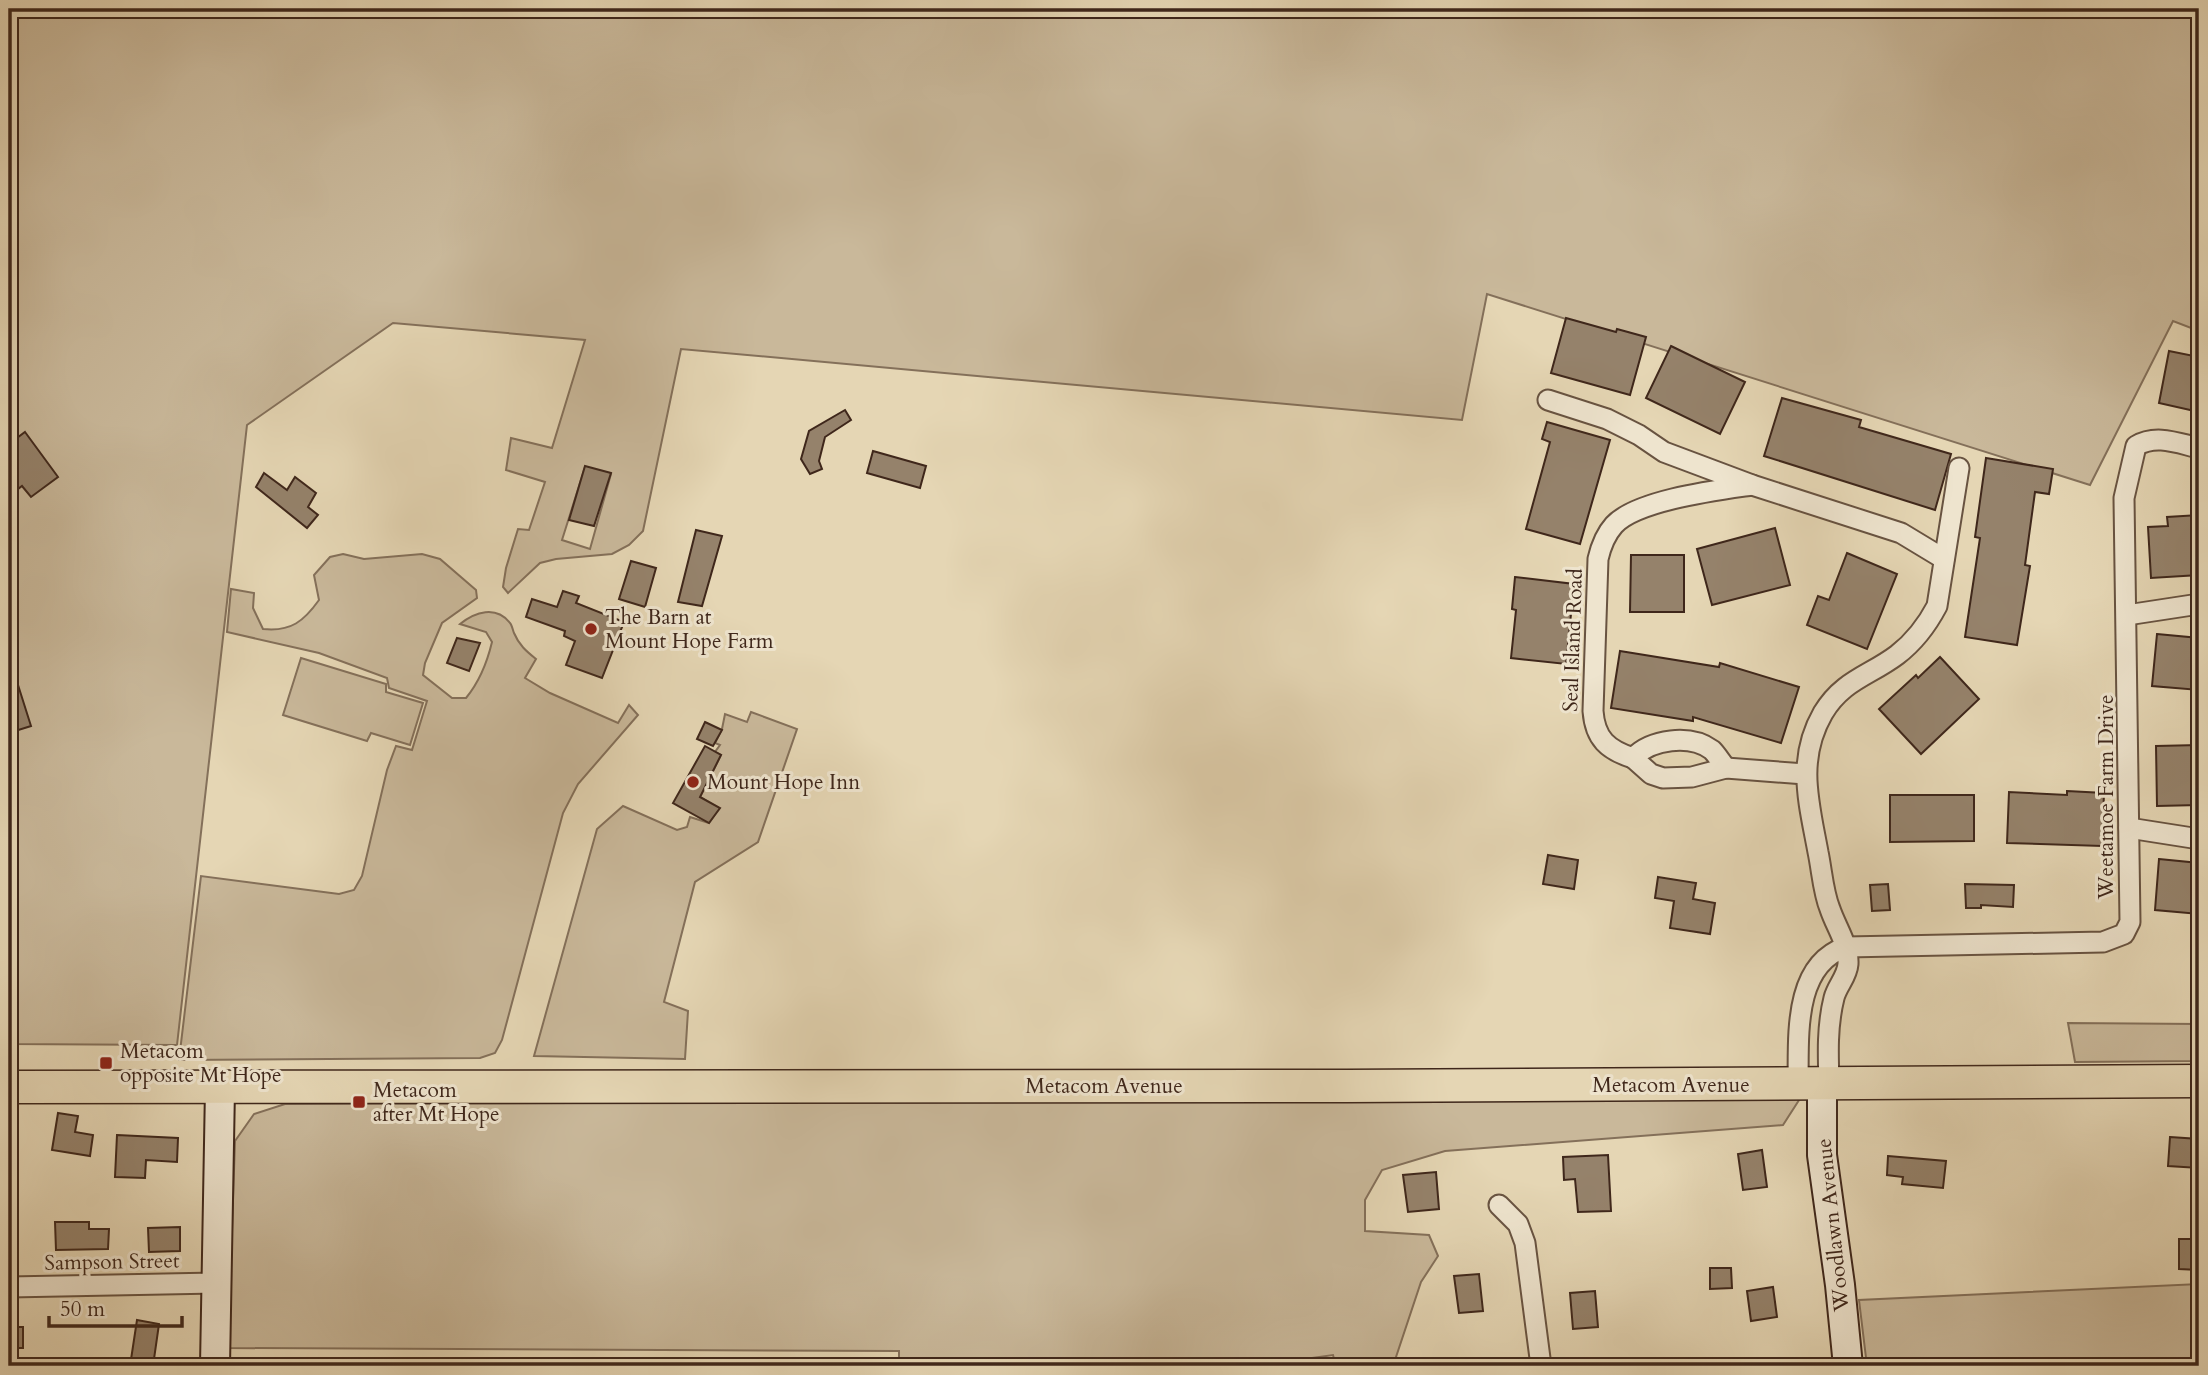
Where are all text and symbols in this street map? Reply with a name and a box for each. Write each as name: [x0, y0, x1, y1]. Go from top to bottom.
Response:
street label: Seal Island Road: [1556, 568, 1590, 712]
place label: The Barn at Mount Hope Farm: [605, 603, 774, 656]
marker: The Barn at Mount Hope Farm: [583, 621, 599, 637]
street label: Weetamoe Farm Drive: [2092, 694, 2121, 901]
place label: Mount Hope Inn: [707, 768, 860, 797]
marker: Mount Hope Inn: [685, 774, 701, 790]
place label: Metacom opposite Mt Hope: [120, 1037, 281, 1090]
marker: Metacom opposite Mt Hope: [98, 1055, 114, 1071]
street label: Metacom Avenue: [1592, 1071, 1750, 1100]
street label: Metacom Avenue: [1025, 1072, 1183, 1101]
place label: Metacom after Mt Hope: [373, 1076, 500, 1129]
marker: Metacom after Mt Hope: [351, 1094, 367, 1110]
street label: Woodlawn Avenue: [1809, 1137, 1857, 1314]
street label: Sampson Street: [44, 1246, 180, 1278]
scale bar: [49, 1284, 182, 1328]
text: 50 m: [60, 1295, 105, 1324]

